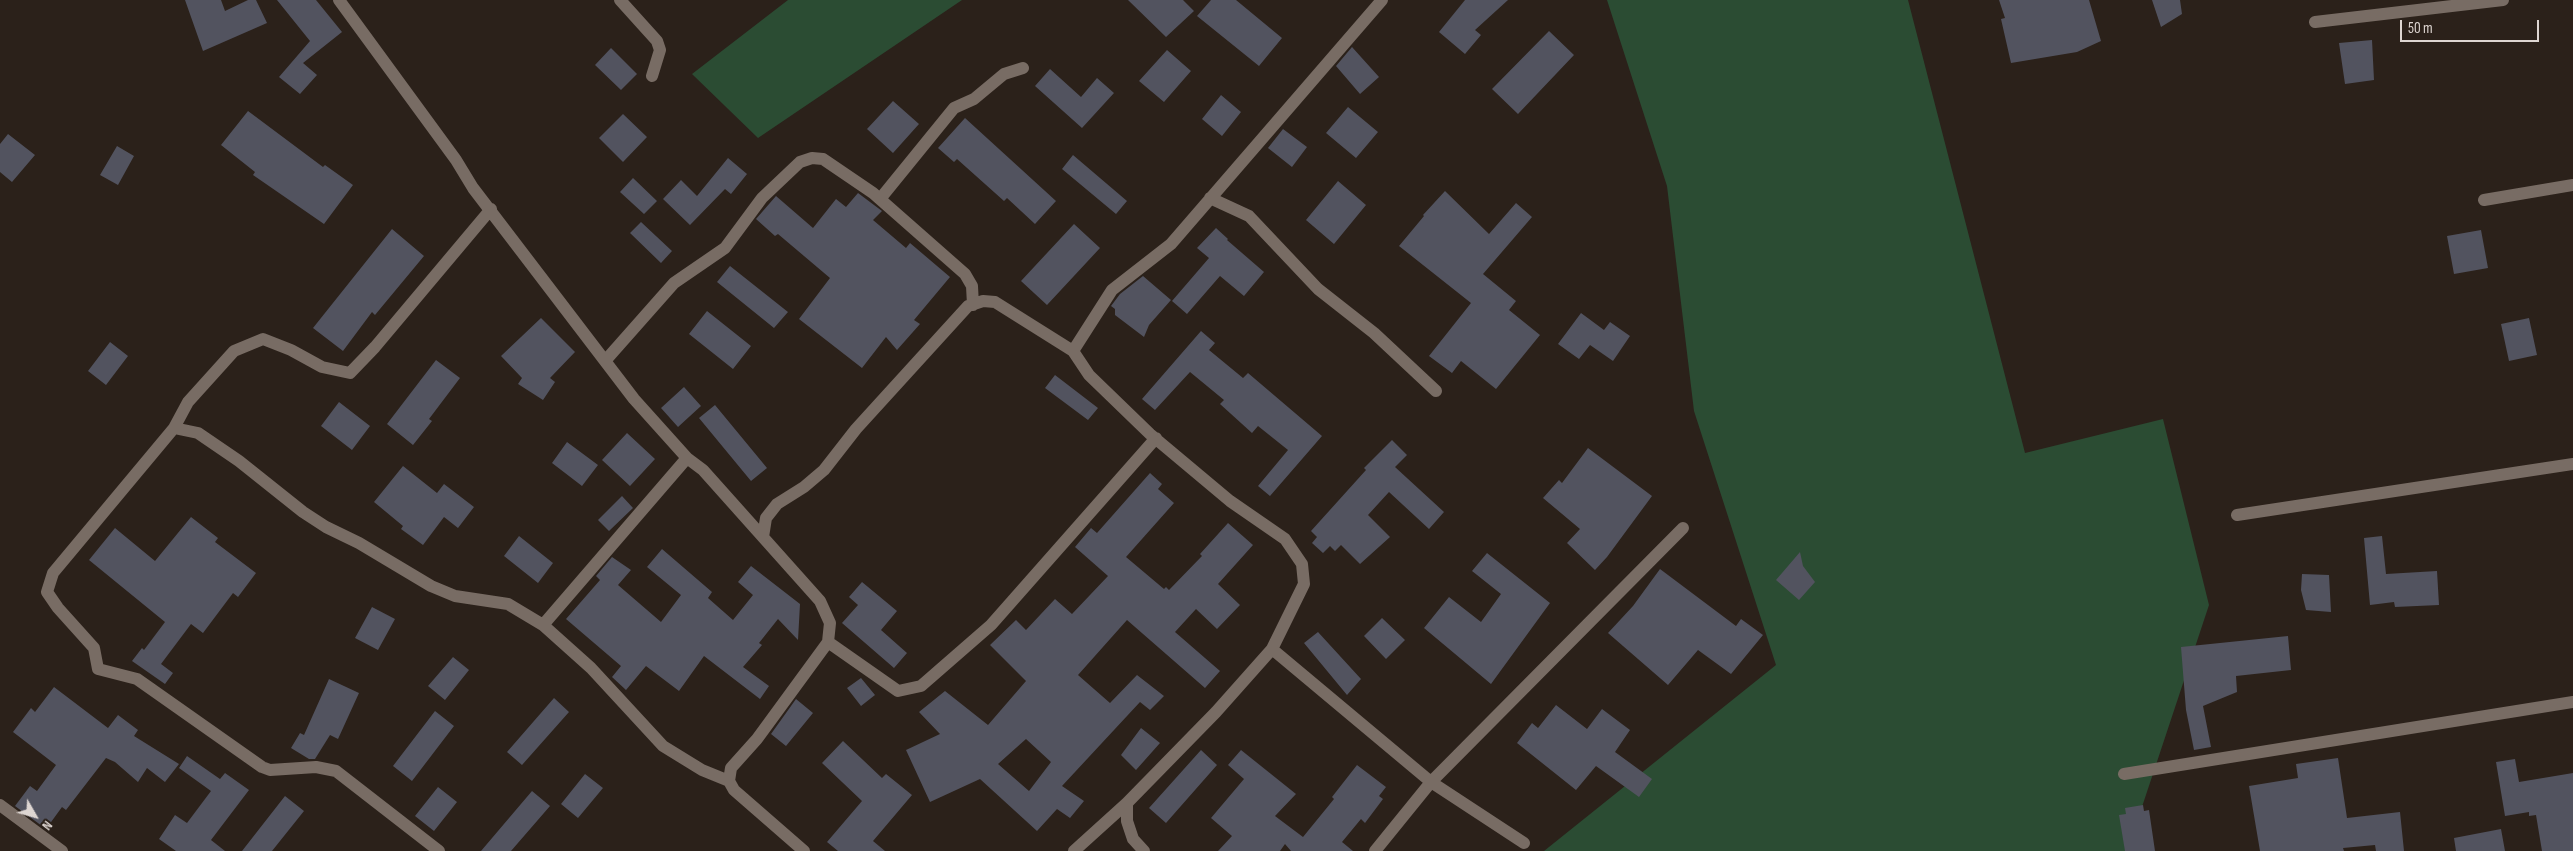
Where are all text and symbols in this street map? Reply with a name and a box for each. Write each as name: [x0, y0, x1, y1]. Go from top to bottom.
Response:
scale bar: [2403, 10, 2542, 42]
text: 50 m: [2408, 19, 2433, 38]
north arrow: [10, 791, 60, 841]
text: N: [38, 817, 56, 834]

